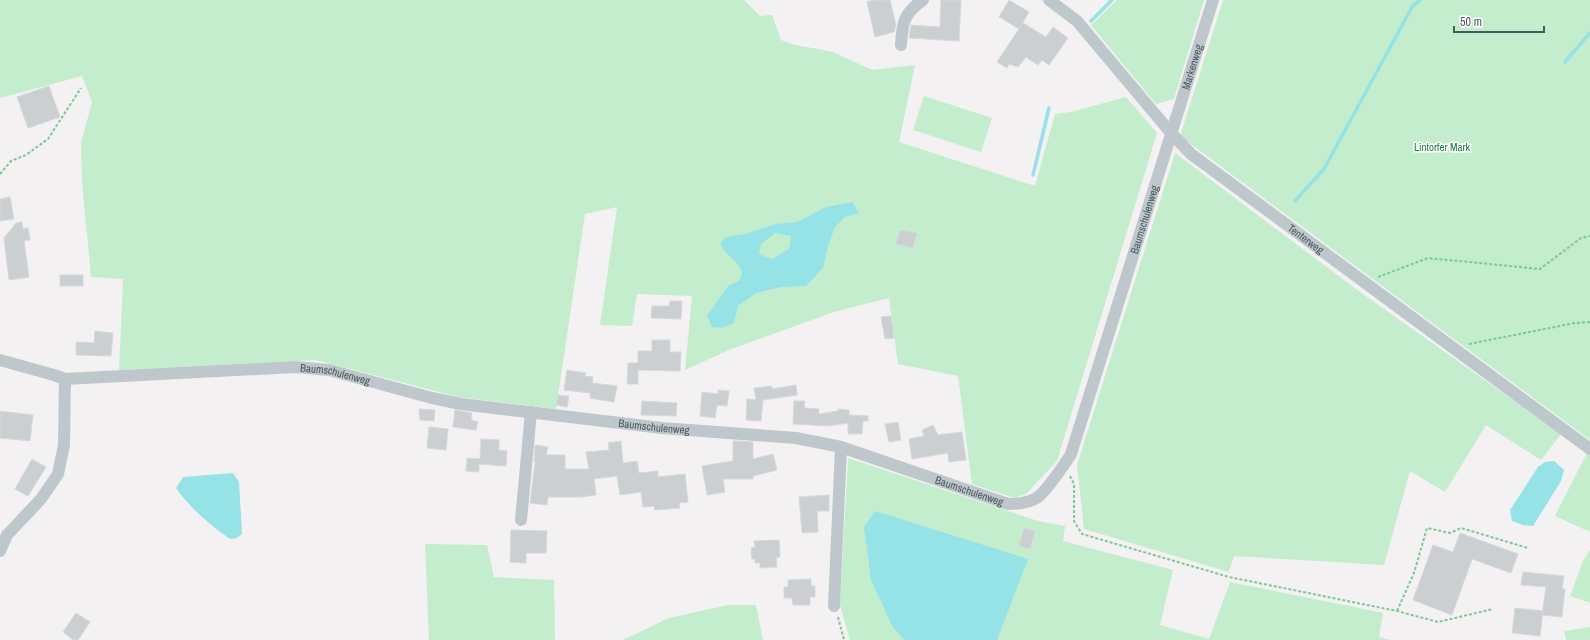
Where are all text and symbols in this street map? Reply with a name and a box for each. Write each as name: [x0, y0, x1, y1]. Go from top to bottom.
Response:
scale bar: [1454, 8, 1544, 34]
text: 50 m: [1460, 14, 1482, 30]
street label: Markenweg: [1178, 43, 1206, 91]
park label: Lintorfer Mark: [1414, 140, 1471, 154]
street label: Baumschulenweg: [1127, 183, 1162, 256]
street label: Tenterweg: [1285, 221, 1327, 257]
street label: Baumschulenweg: [300, 360, 372, 388]
street label: Baumschulenweg: [618, 416, 690, 437]
street label: Baumschulenweg: [933, 473, 1005, 509]

